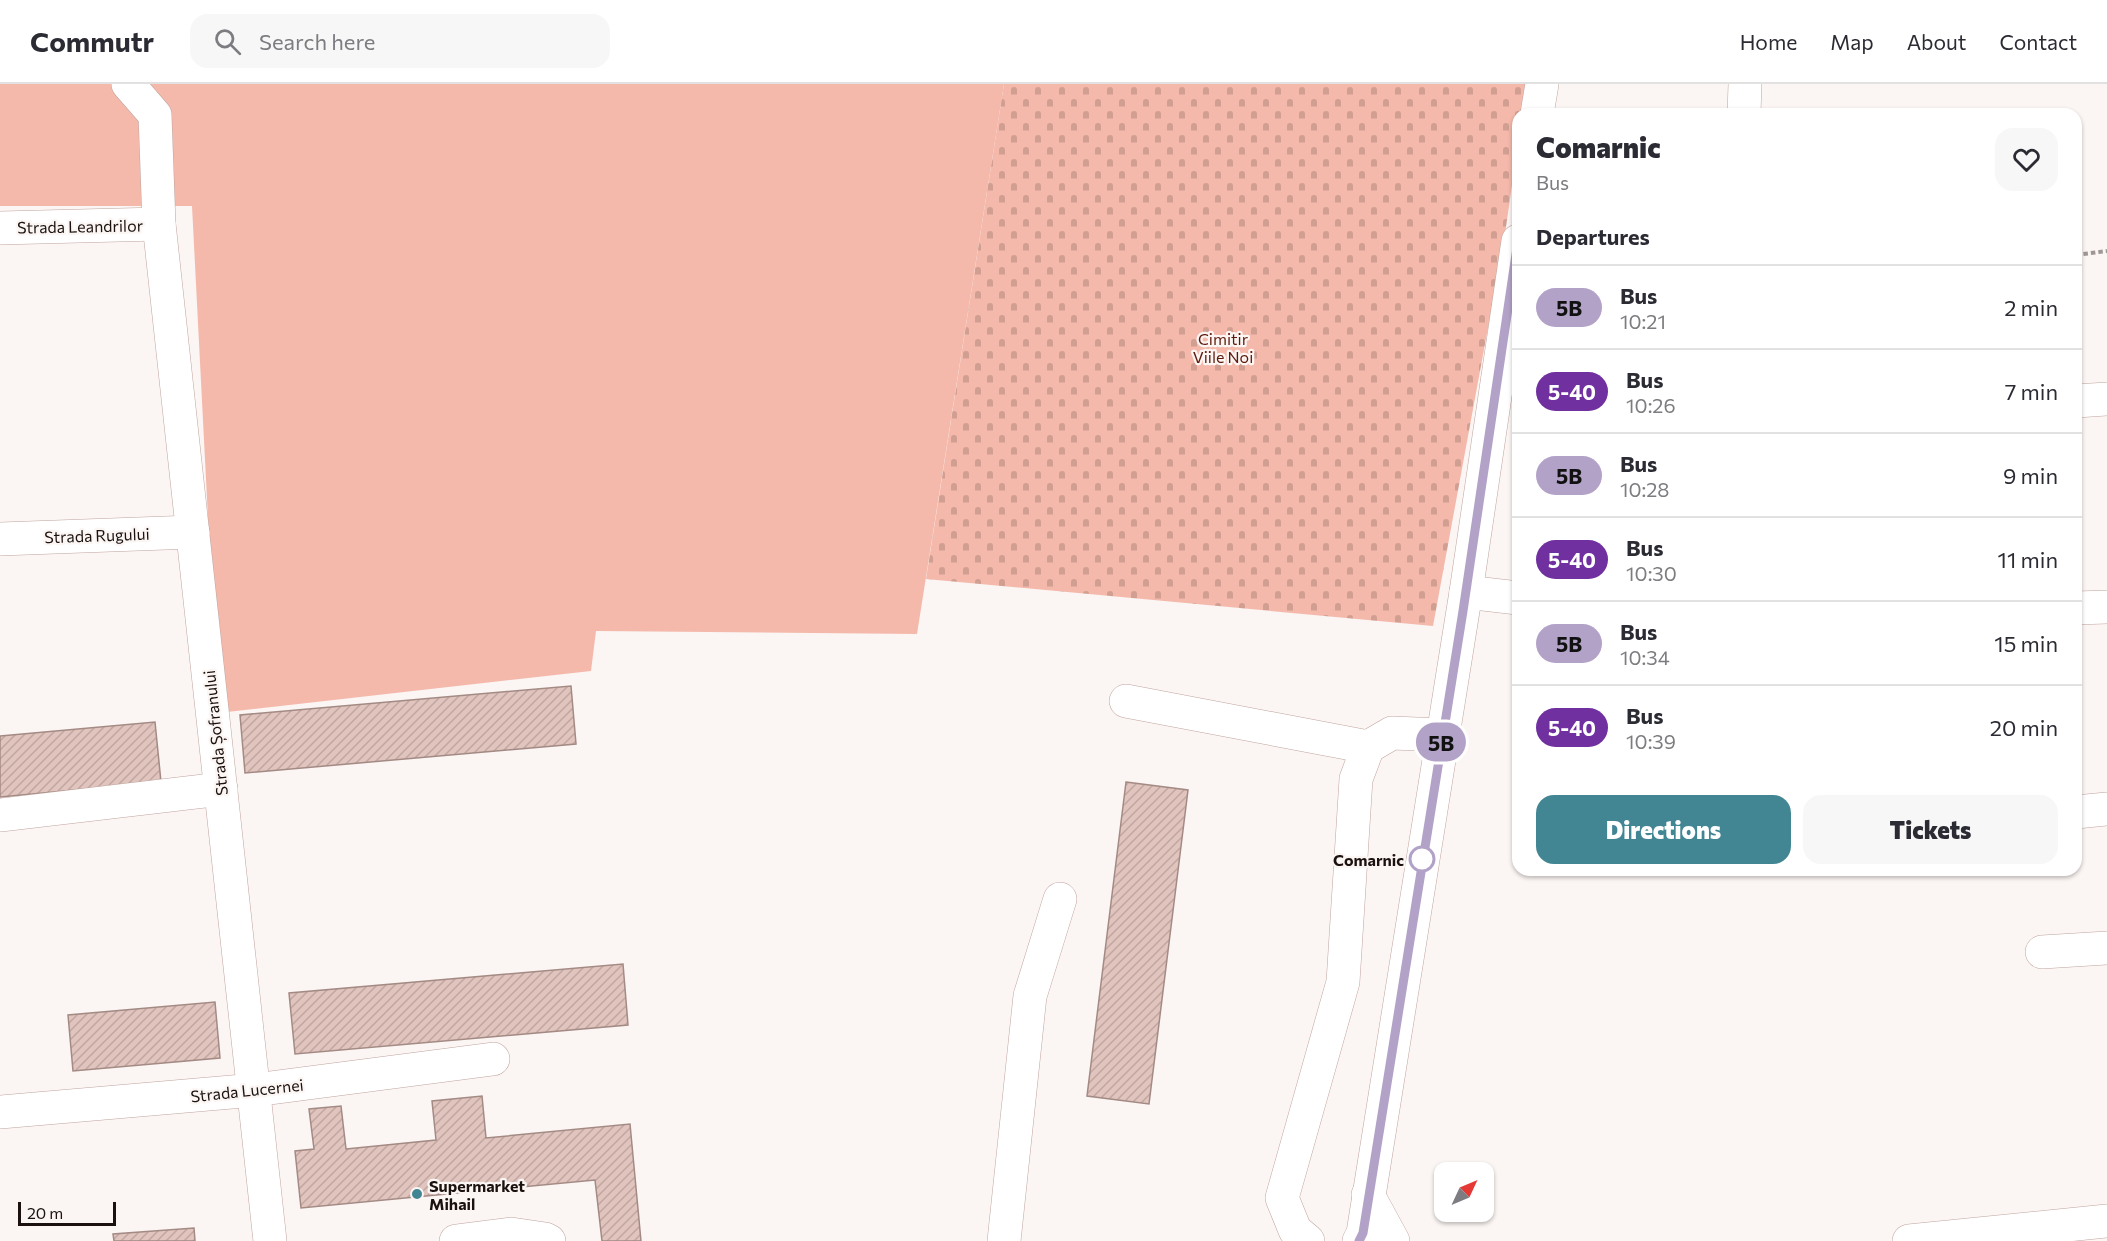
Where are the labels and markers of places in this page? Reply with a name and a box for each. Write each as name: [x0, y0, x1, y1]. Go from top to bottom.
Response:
marker: Comarnic: [1409, 846, 1435, 872]
place label: Comarnic: [1333, 850, 1404, 869]
place label: Supermarket Mihail: [429, 1176, 525, 1213]
marker: Supermarket Mihail: [410, 1187, 424, 1201]

